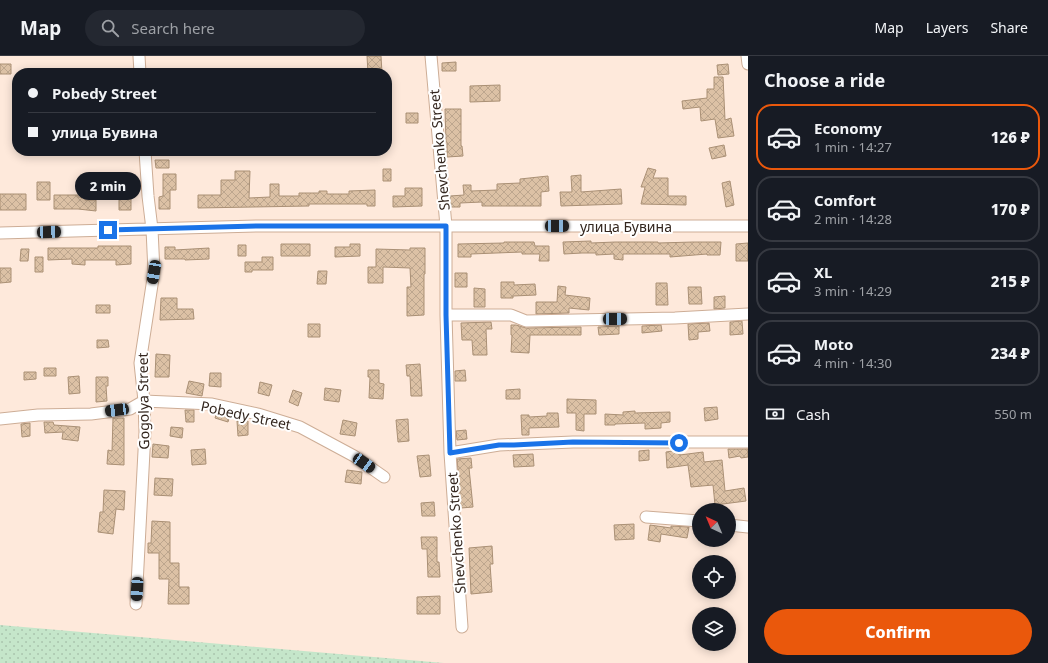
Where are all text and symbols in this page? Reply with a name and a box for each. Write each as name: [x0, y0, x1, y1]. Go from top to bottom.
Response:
search box: [85, 10, 365, 46]
text: Map: [20, 15, 61, 41]
icon: search: [99, 17, 121, 39]
text: Search here: [131, 18, 215, 38]
text: Map: [875, 18, 904, 37]
text: Layers: [926, 18, 968, 37]
text: Share: [990, 18, 1028, 37]
text: Choose a ride: [764, 68, 885, 92]
text: Pobedy Street: [52, 83, 157, 103]
street label: Shevchenko Street: [424, 89, 454, 211]
text: Economy: [814, 118, 882, 138]
icon: car: [766, 119, 802, 155]
text: улица Бувина: [52, 122, 158, 142]
text: 126 ₽: [991, 127, 1030, 147]
text: 1 min · 14:27: [814, 138, 892, 156]
callout: 2 min: [75, 172, 141, 200]
text: 2 min: [90, 177, 126, 195]
text: Comfort: [814, 190, 876, 210]
icon: car: [766, 191, 802, 227]
text: 170 ₽: [991, 199, 1030, 219]
text: 2 min · 14:28: [814, 210, 892, 228]
street label: улица Бувина: [580, 217, 672, 236]
car: [545, 220, 569, 232]
route end: [99, 221, 117, 239]
car: [37, 226, 61, 238]
car: [146, 259, 162, 285]
text: XL: [814, 262, 832, 282]
icon: car: [766, 263, 802, 299]
text: 215 ₽: [991, 271, 1030, 291]
text: 3 min · 14:29: [814, 282, 892, 300]
car: [603, 313, 627, 325]
text: Moto: [814, 334, 853, 354]
icon: car: [766, 335, 802, 371]
text: 234 ₽: [991, 343, 1030, 363]
street label: Gogolya Street: [133, 352, 153, 450]
text: 4 min · 14:30: [814, 354, 892, 372]
street label: Pobedy Street: [199, 396, 293, 434]
car: [104, 403, 130, 417]
icon: cash: [764, 403, 786, 425]
text: Cash: [796, 404, 830, 424]
text: 550 m: [994, 405, 1032, 423]
route start: [670, 434, 688, 452]
car: [351, 451, 377, 475]
street label: Shevchenko Street: [442, 472, 470, 594]
north arrow: [692, 503, 736, 547]
map controls: [692, 503, 736, 651]
button: locate: [692, 555, 736, 599]
car: [130, 577, 144, 601]
button: layers: [692, 607, 736, 651]
button: Confirm: [764, 609, 1032, 655]

